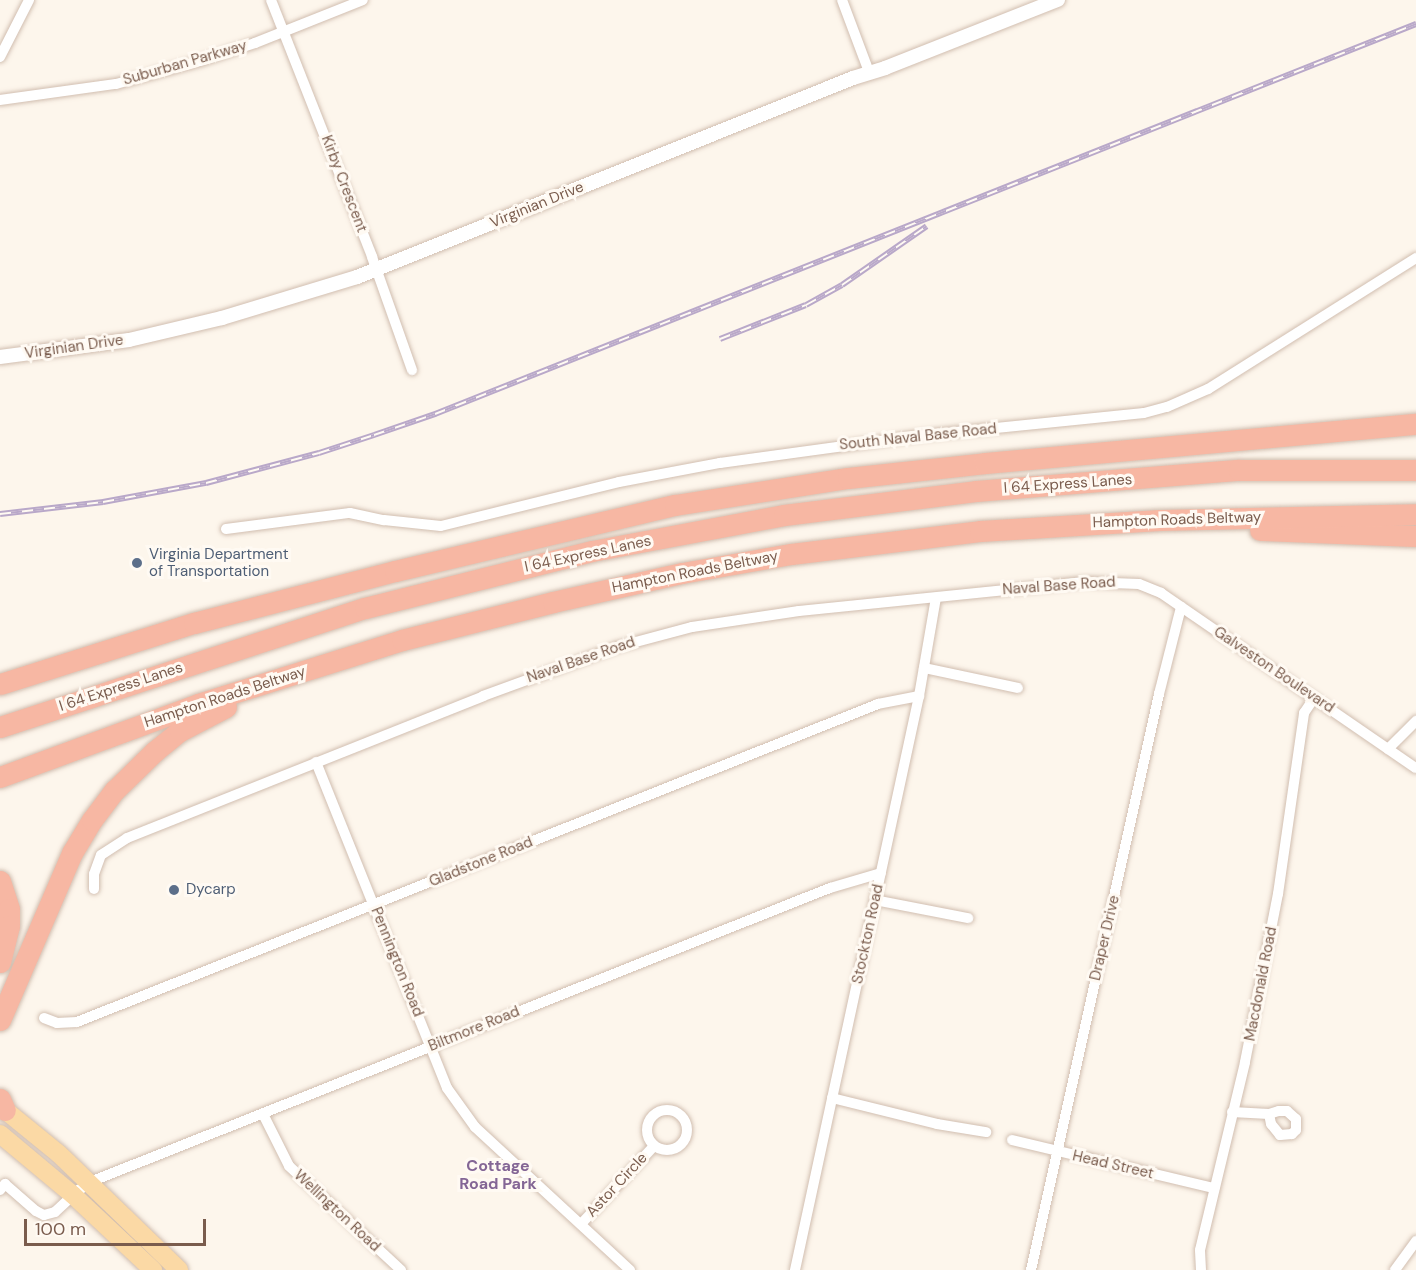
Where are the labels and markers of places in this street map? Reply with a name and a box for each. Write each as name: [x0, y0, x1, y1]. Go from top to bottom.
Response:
place label: Virginia Department of Transportation: [149, 545, 289, 580]
marker: Virginia Department of Transportation: [130, 556, 144, 570]
place label: Dycarp: [186, 881, 236, 899]
marker: Dycarp: [167, 883, 181, 897]

